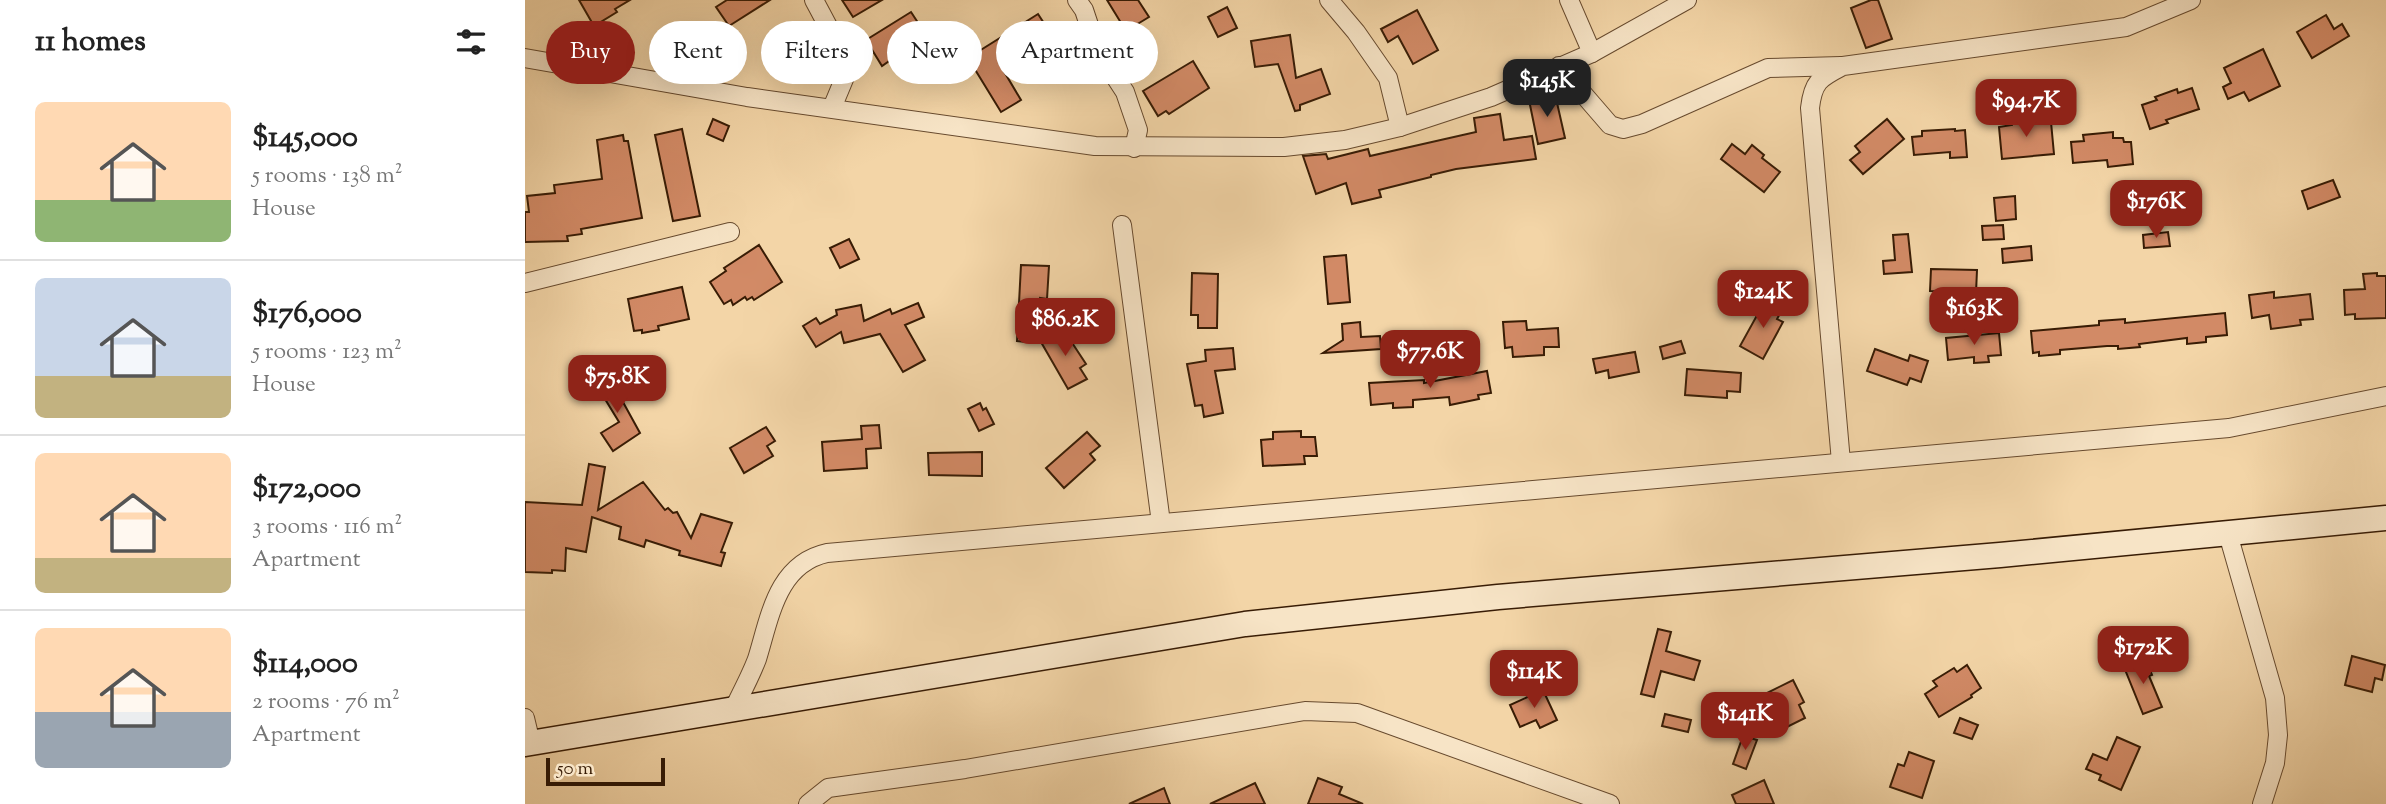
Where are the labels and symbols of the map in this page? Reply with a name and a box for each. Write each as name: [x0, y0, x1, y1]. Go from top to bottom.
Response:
pin: $145K: [1498, 60, 1596, 119]
pin: $94.7K: [1969, 80, 2083, 139]
pin: $176K: [2107, 180, 2205, 240]
pin: $124K: [1714, 270, 1812, 330]
pin: $163K: [1925, 288, 2023, 347]
pin: $86.2K: [1008, 298, 1122, 358]
pin: $77.6K: [1373, 330, 1487, 390]
pin: $75.8K: [560, 356, 674, 415]
pin: $172K: [2094, 626, 2192, 686]
pin: $114K: [1485, 650, 1583, 710]
pin: $141K: [1696, 692, 1794, 752]
scale bar: [546, 755, 665, 787]

